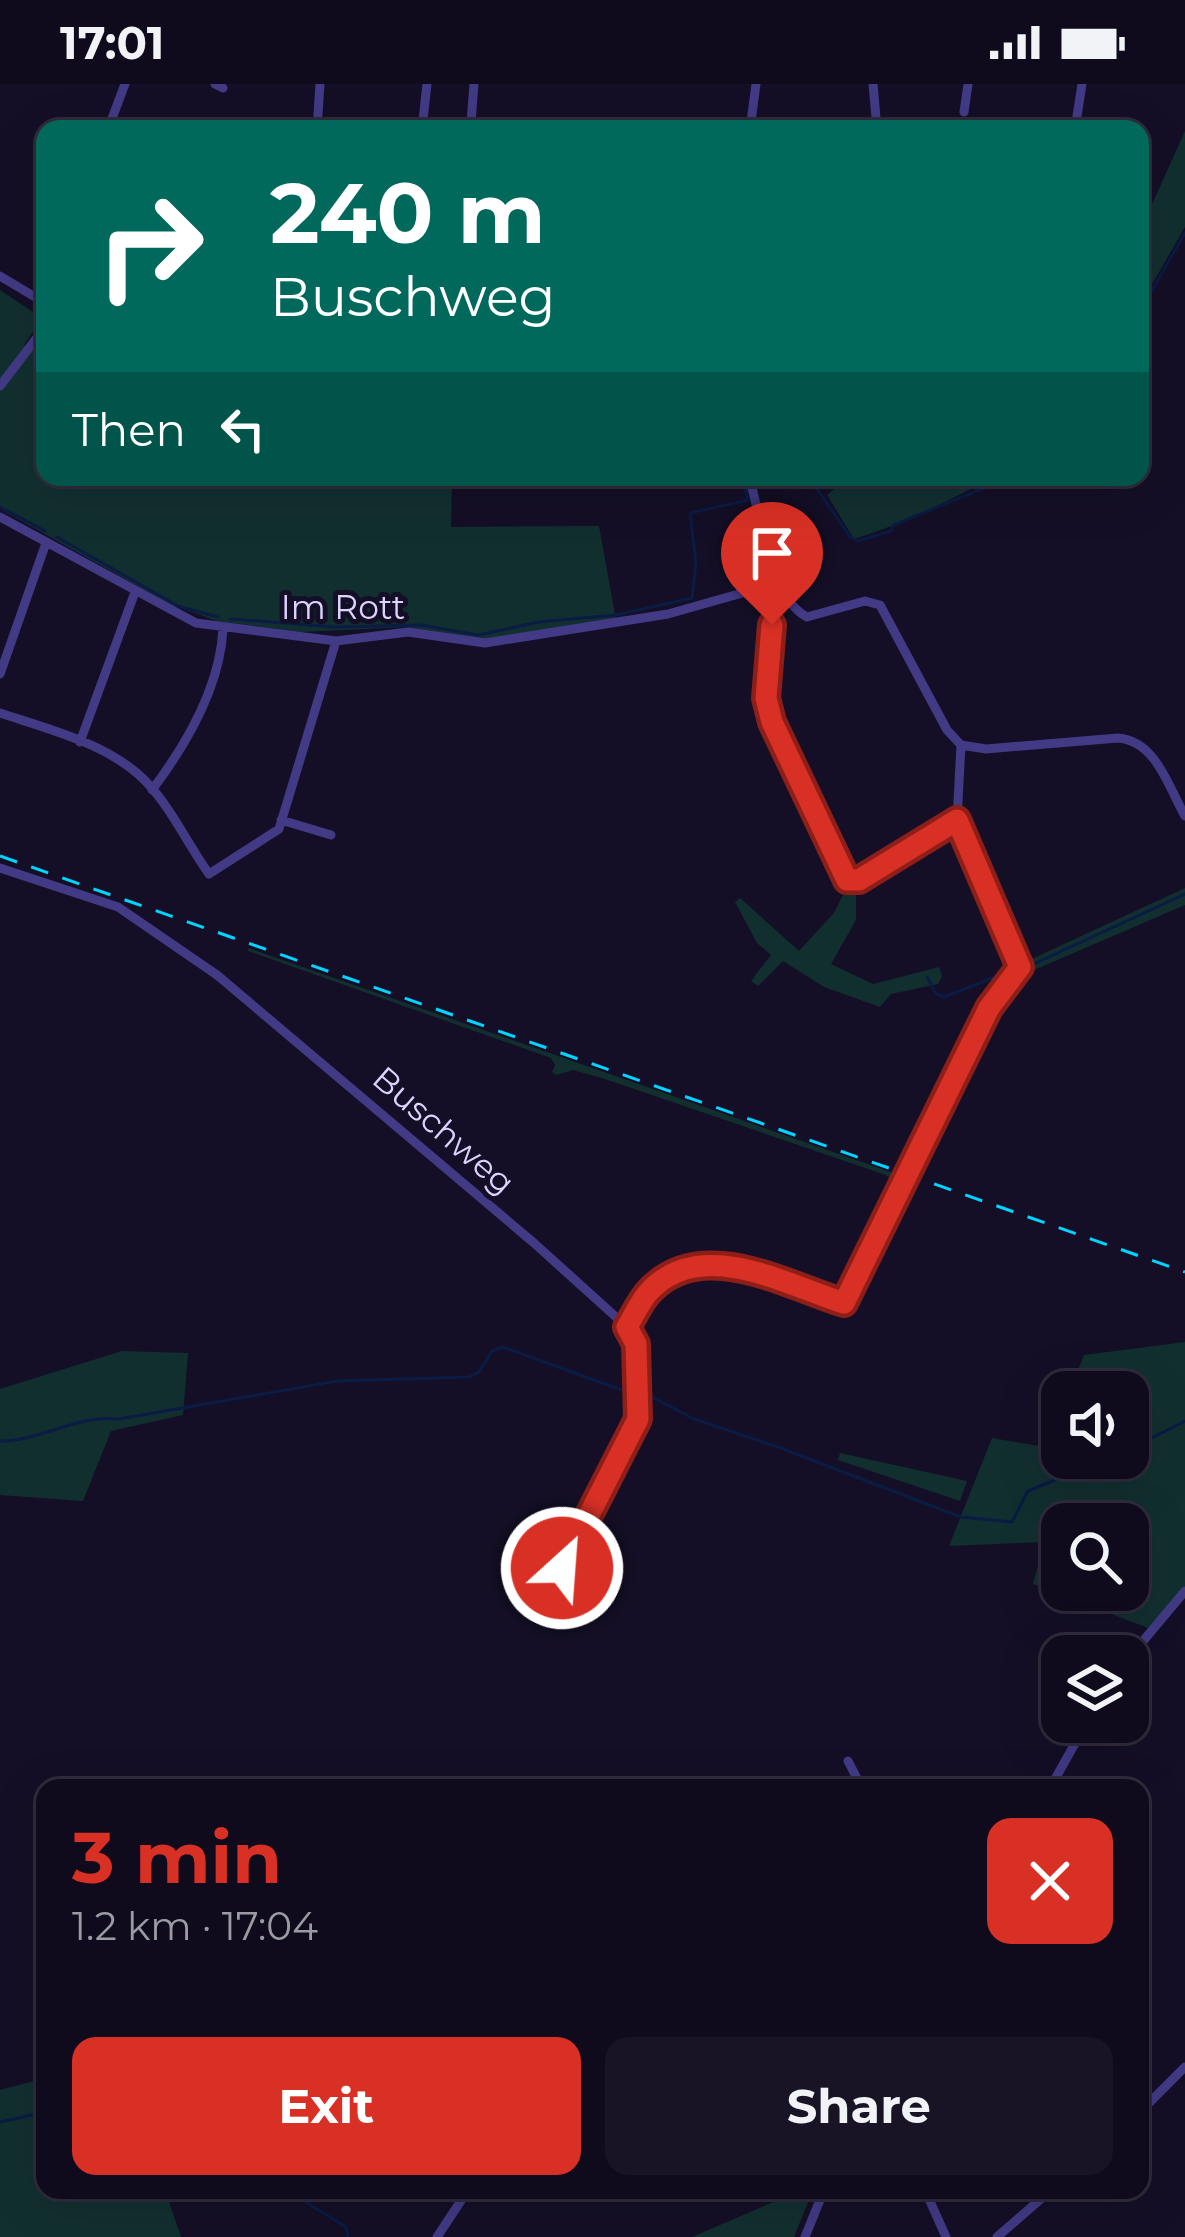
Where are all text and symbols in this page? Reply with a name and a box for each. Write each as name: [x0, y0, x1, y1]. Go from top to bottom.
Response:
text: 17:01: [60, 15, 164, 70]
text: 240 m: [270, 162, 546, 264]
icon: right: [72, 168, 228, 324]
text: Buschweg: [270, 264, 556, 330]
icon: left: [210, 396, 276, 462]
text: Then: [72, 402, 186, 457]
pin: [721, 502, 823, 625]
icon: arrive: [739, 520, 805, 586]
street label: Im Rott: [281, 587, 405, 627]
street label: Buschweg: [365, 1058, 523, 1202]
map controls: [1041, 1371, 1149, 1743]
button: sound: [1041, 1371, 1149, 1479]
button: search: [1041, 1503, 1149, 1611]
position arrow: [499, 1505, 625, 1631]
button: layers: [1041, 1635, 1149, 1743]
text: 3 min: [72, 1813, 282, 1901]
button: close: [987, 1818, 1113, 1944]
text: 1.2 km · 17:04: [72, 1902, 318, 1950]
button: Exit: [72, 2037, 581, 2175]
button: Share: [605, 2037, 1113, 2175]

